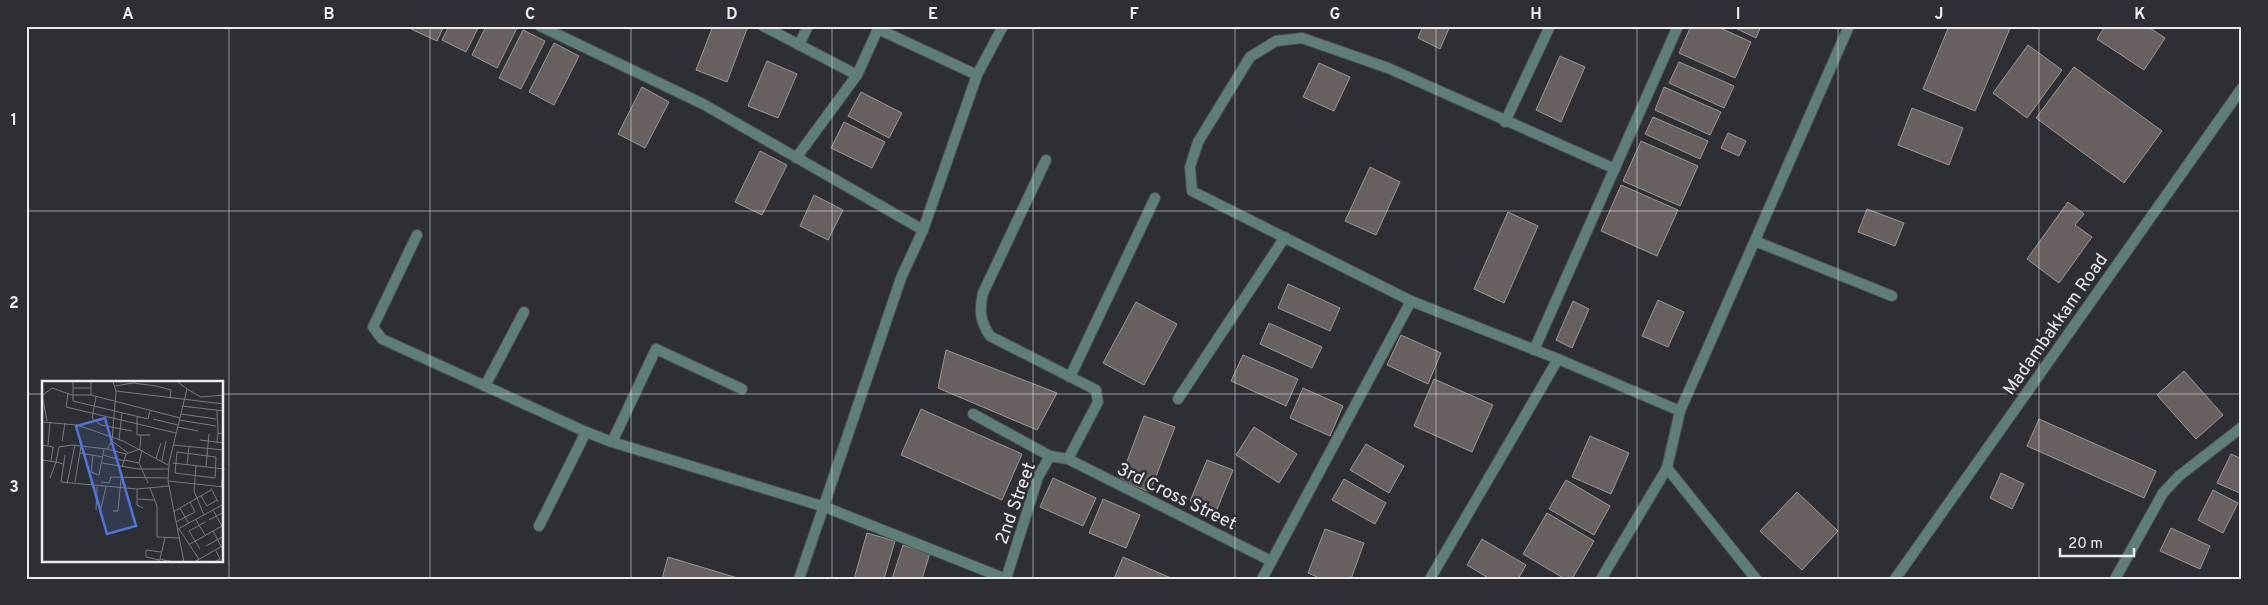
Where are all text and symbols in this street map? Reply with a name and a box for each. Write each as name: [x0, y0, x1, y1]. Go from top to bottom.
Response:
text: A: [122, 5, 134, 25]
text: B: [323, 5, 335, 25]
text: C: [525, 5, 535, 25]
text: D: [726, 5, 738, 25]
text: E: [928, 5, 938, 25]
text: F: [1129, 5, 1139, 25]
text: G: [1330, 5, 1340, 25]
text: H: [1530, 5, 1542, 25]
text: I: [1736, 5, 1740, 25]
text: J: [1935, 5, 1943, 25]
text: K: [2134, 5, 2146, 25]
text: 1: [11, 111, 17, 131]
street label: Madambakkam Road: [1999, 249, 2114, 400]
text: 2: [9, 294, 19, 314]
inset map: [42, 381, 224, 562]
street label: 3rd Cross Street: [1113, 458, 1240, 536]
street label: 2nd Street: [991, 459, 1042, 548]
text: 3: [9, 478, 19, 498]
scale bar: [2060, 525, 2134, 557]
text: 20 m: [2068, 535, 2103, 554]

